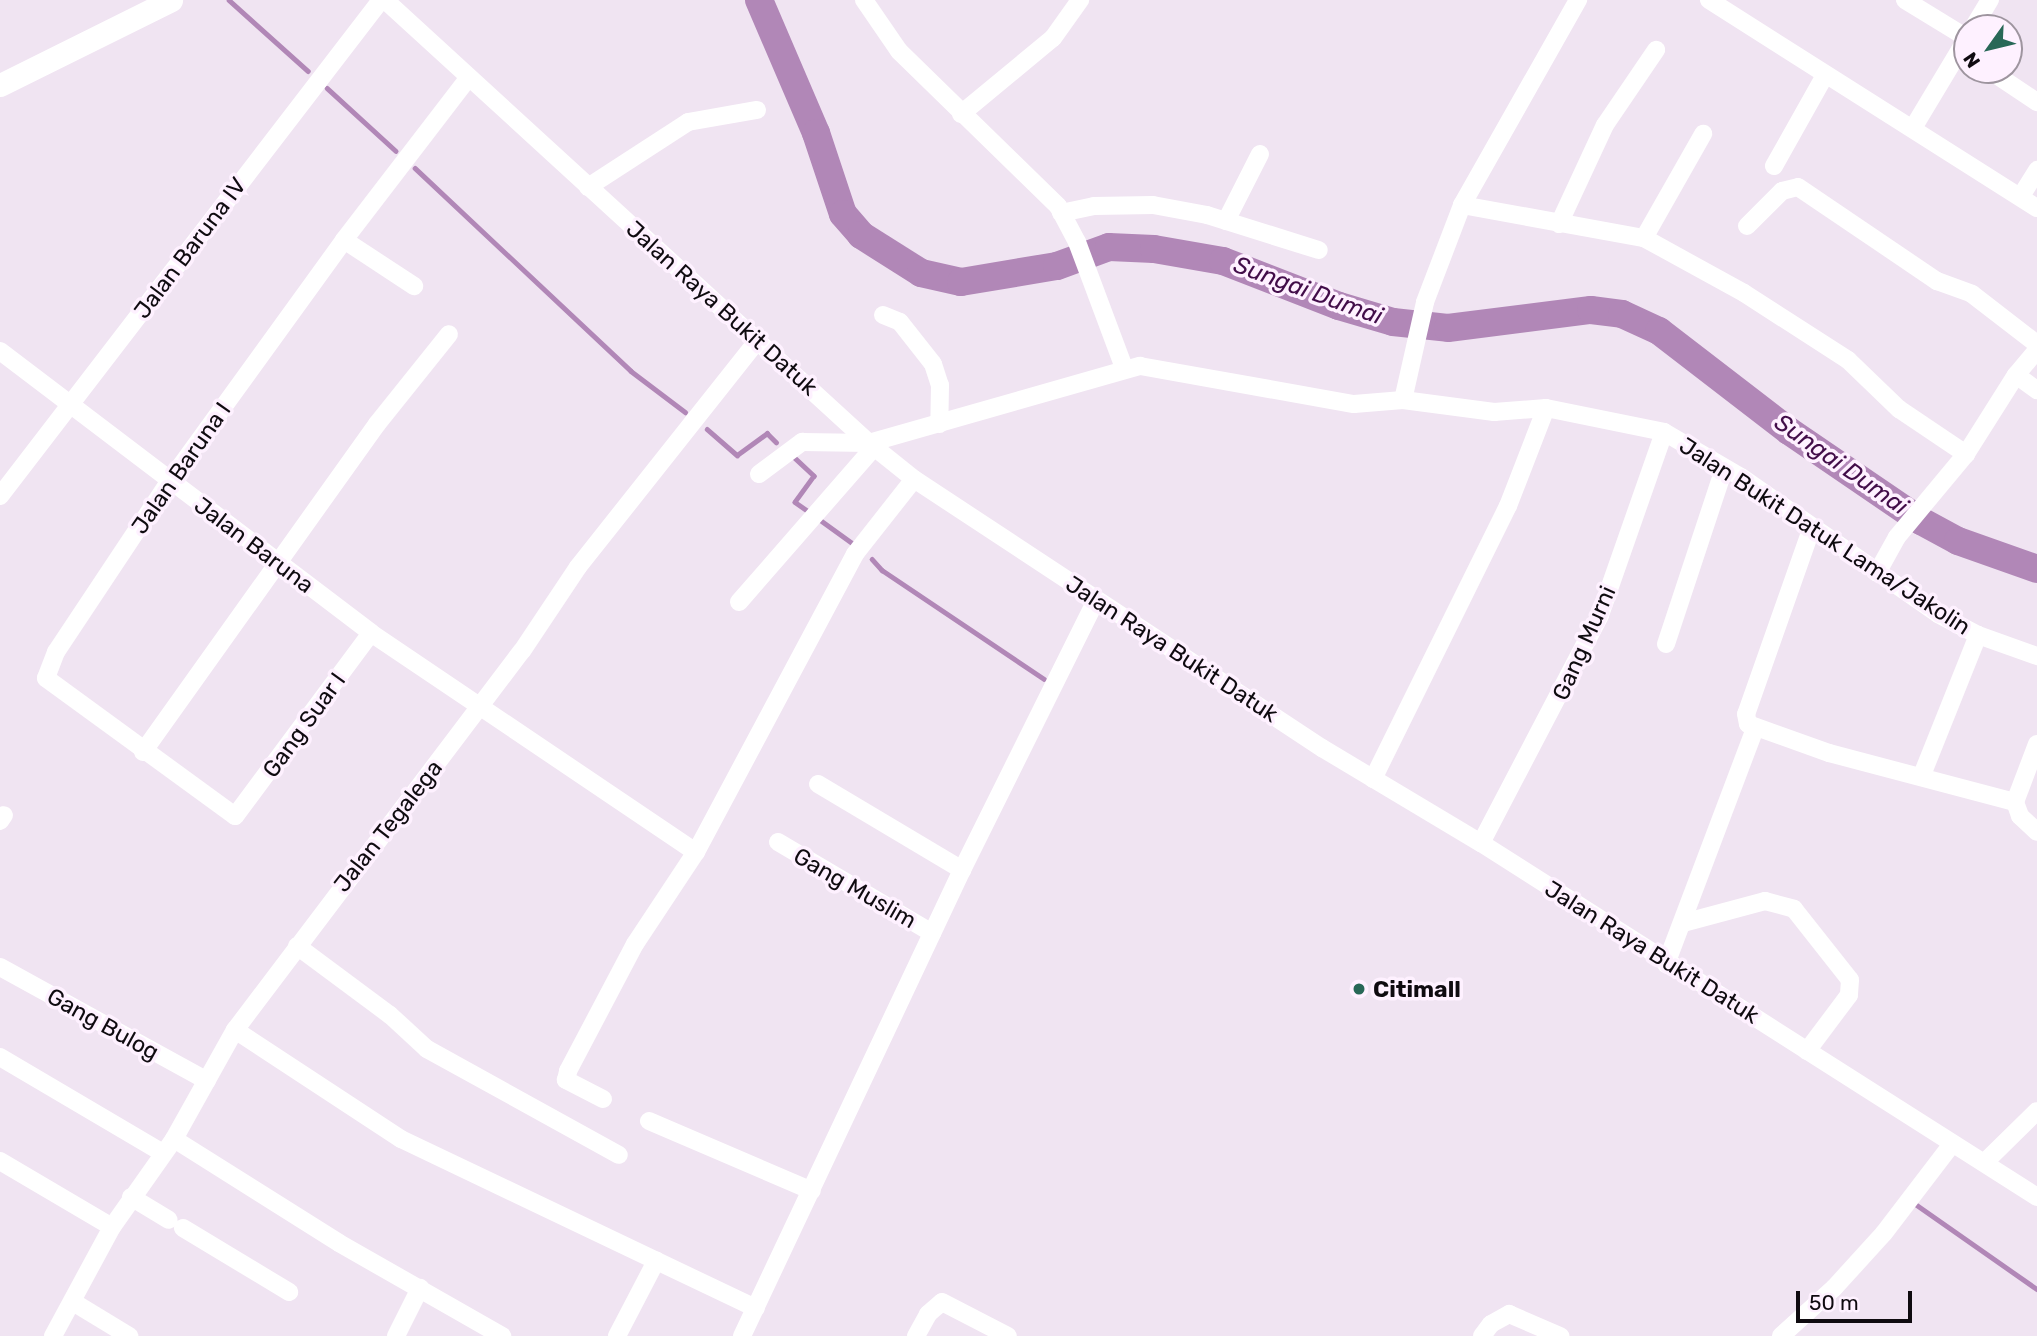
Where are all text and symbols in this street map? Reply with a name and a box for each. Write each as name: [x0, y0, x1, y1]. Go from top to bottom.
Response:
north arrow: [1953, 14, 2023, 84]
text: N: [1958, 48, 1985, 72]
street label: Jalan Baruna IV: [128, 172, 252, 324]
street label: Jalan Raya Bukit Datuk: [621, 215, 823, 401]
water label: Sungai Dumai: [1230, 251, 1386, 331]
street label: Jalan Baruna I: [125, 397, 237, 539]
water label: Sungai Dumai: [1769, 408, 1913, 522]
street label: Jalan Bukit Datuk Lama/Jakolin: [1674, 431, 1976, 641]
street label: Jalan Baruna: [189, 491, 319, 599]
street label: Jalan Raya Bukit Datuk: [1061, 570, 1283, 728]
street label: Gang Murni: [1547, 582, 1621, 704]
street label: Gang Suar I: [257, 667, 351, 783]
street label: Jalan Tegalega: [328, 754, 448, 898]
street label: Gang Muslim: [789, 842, 921, 934]
street label: Jalan Raya Bukit Datuk: [1540, 875, 1764, 1029]
place label: Citimall: [1373, 975, 1461, 1003]
marker: Citimall: [1351, 981, 1367, 997]
street label: Gang Bulog: [42, 982, 164, 1066]
scale bar: [1799, 1276, 1914, 1320]
text: 50 m: [1809, 1290, 1859, 1315]

